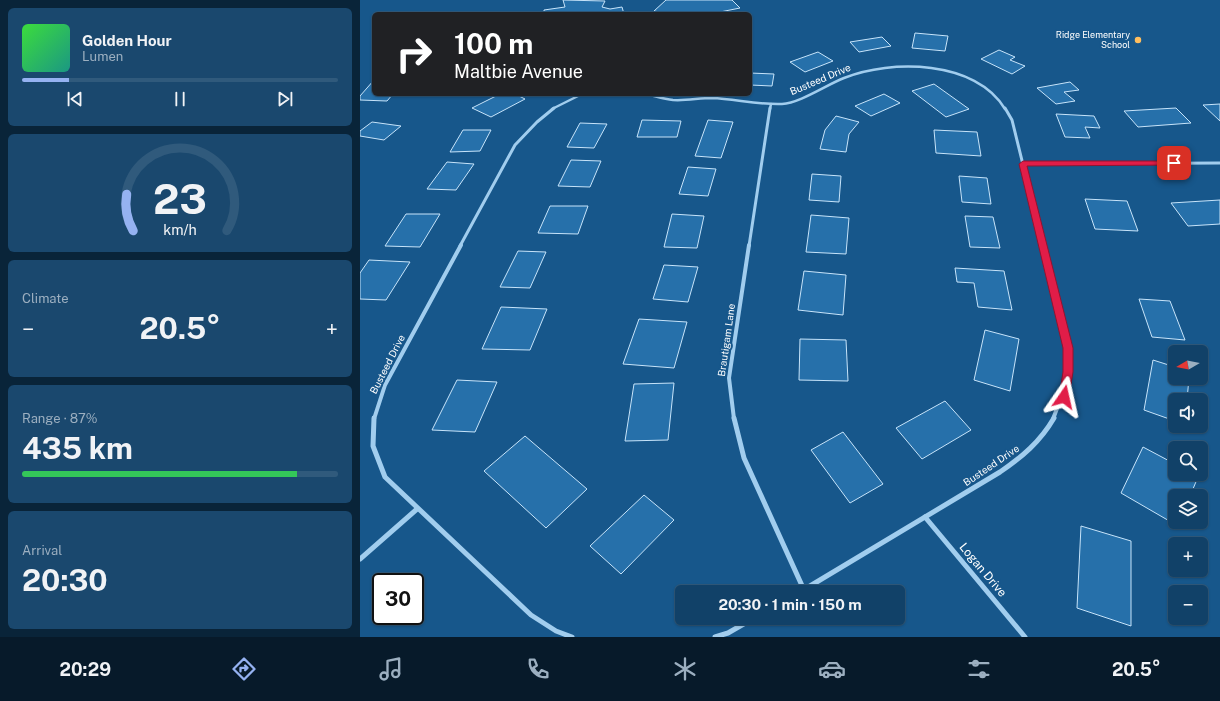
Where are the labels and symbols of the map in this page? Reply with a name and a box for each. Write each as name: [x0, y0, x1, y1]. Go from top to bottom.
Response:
place label: Ridge Elementary School: [1056, 29, 1130, 50]
marker: Ridge Elementary School: [1133, 35, 1143, 45]
street label: Busteed Drive: [788, 61, 853, 97]
pin: [1157, 146, 1191, 180]
street label: Brautigam Lane: [715, 303, 737, 377]
street label: Busteed Drive: [367, 332, 407, 396]
north arrow: [1168, 345, 1208, 385]
position arrow: [1043, 376, 1085, 418]
street label: Busteed Drive: [961, 442, 1022, 488]
street label: Logan Drive: [956, 540, 1010, 600]
speed limit sign: 30: [372, 573, 424, 625]

